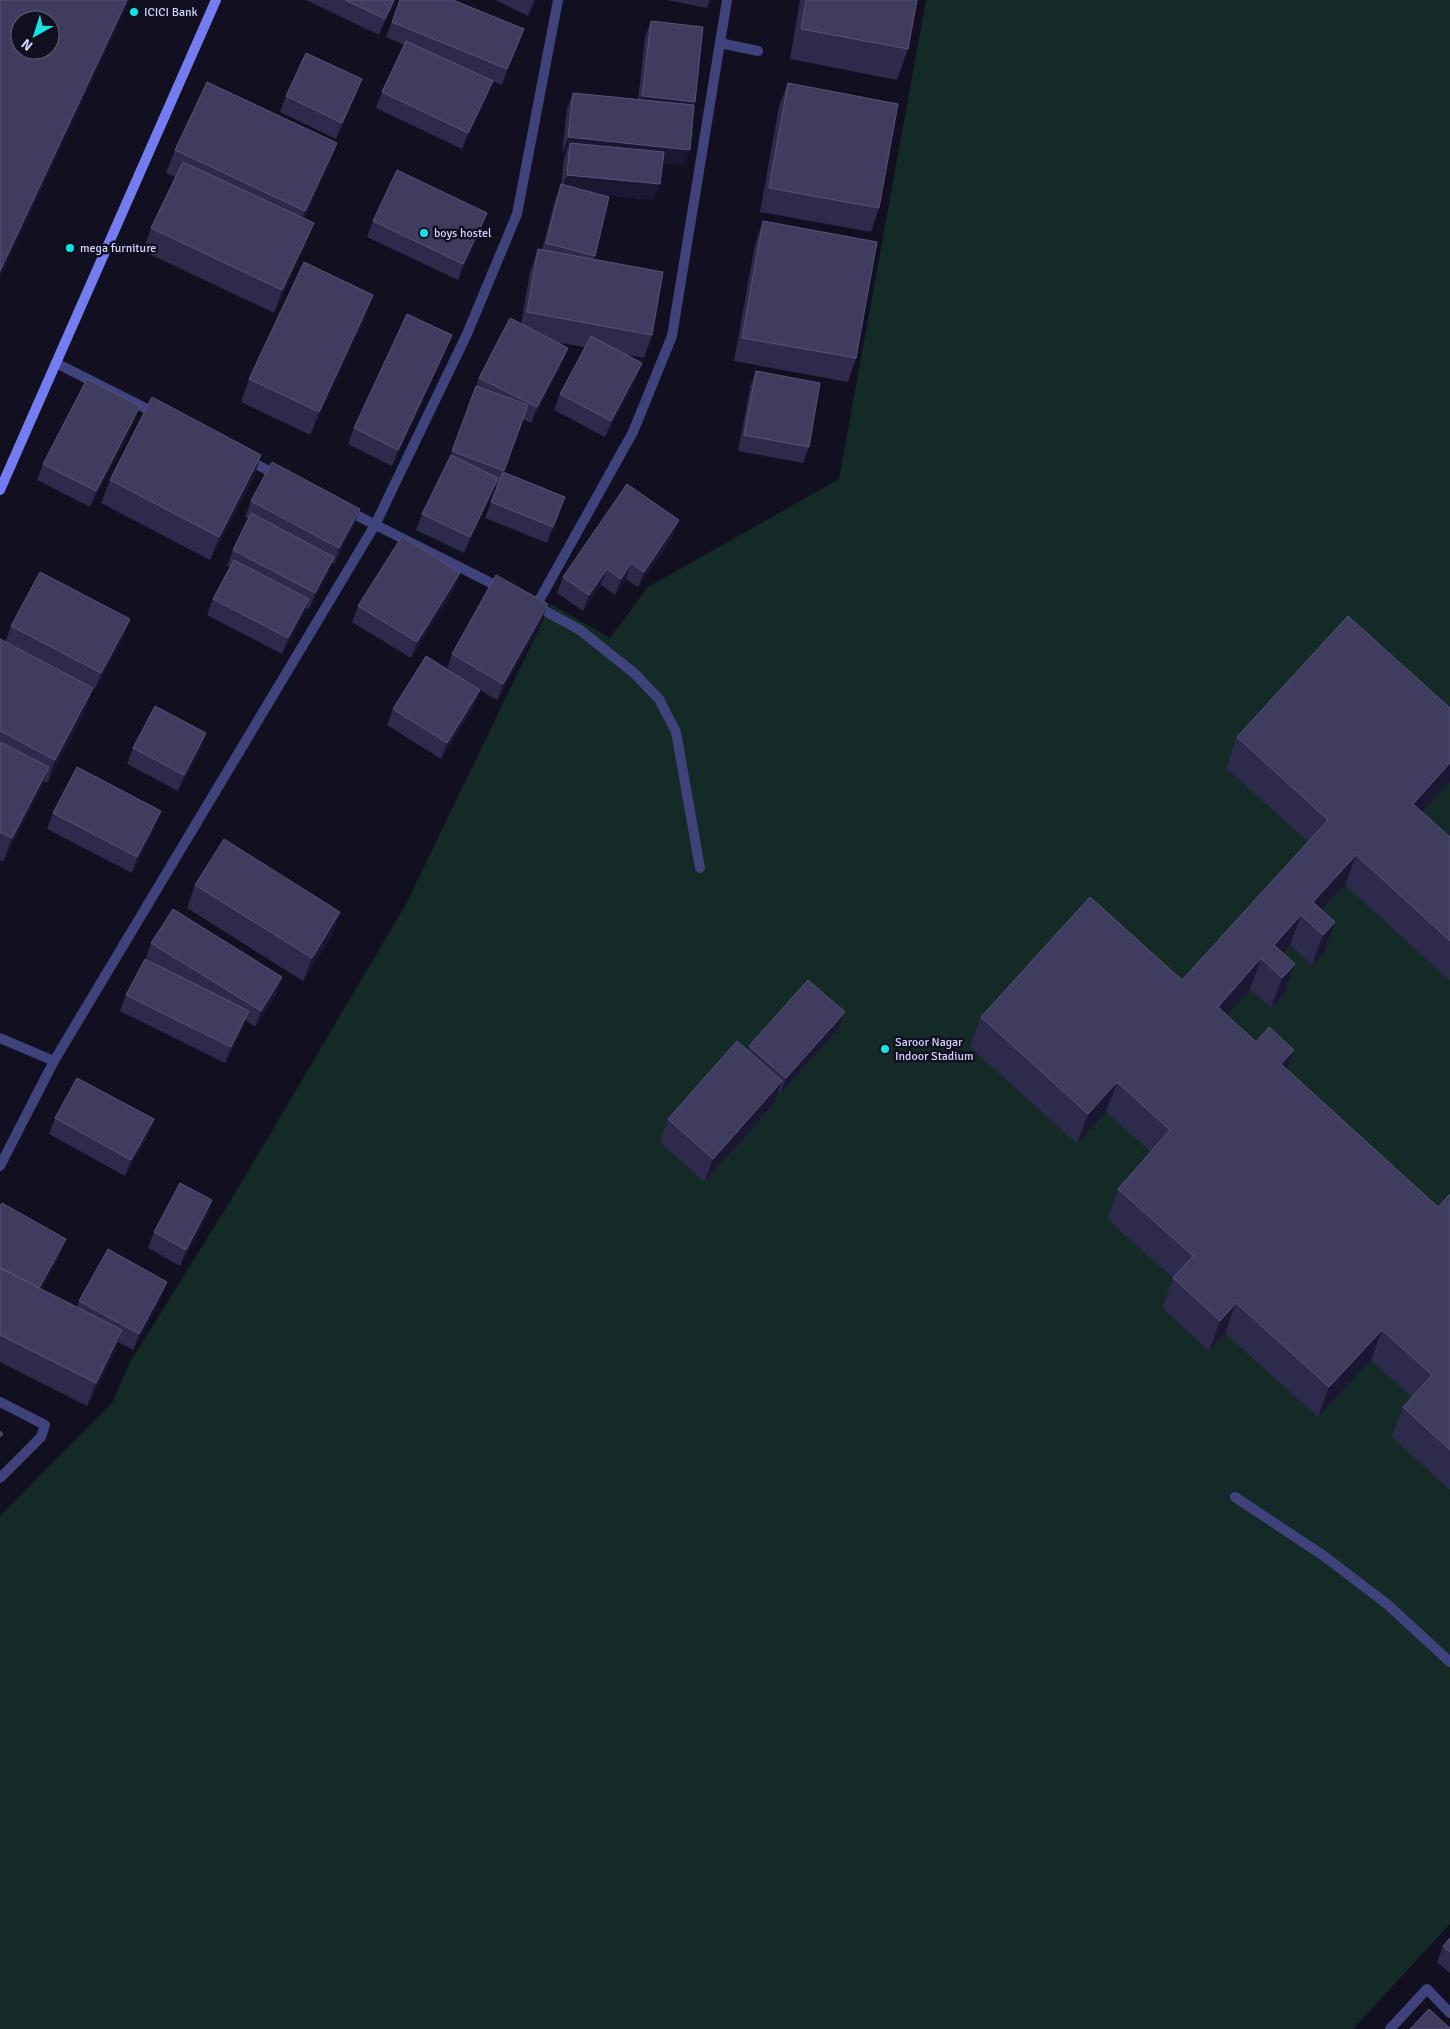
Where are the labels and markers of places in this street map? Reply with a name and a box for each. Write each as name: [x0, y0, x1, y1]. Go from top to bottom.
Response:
place label: ICICI Bank: [144, 5, 198, 20]
marker: ICICI Bank: [128, 6, 140, 18]
place label: boys hostel: [434, 226, 492, 241]
marker: boys hostel: [418, 227, 430, 239]
place label: mega furniture: [80, 241, 156, 256]
marker: mega furniture: [64, 242, 76, 254]
place label: Saroor Nagar Indoor Stadium: [895, 1035, 974, 1064]
marker: Saroor Nagar Indoor Stadium: [879, 1043, 891, 1055]

